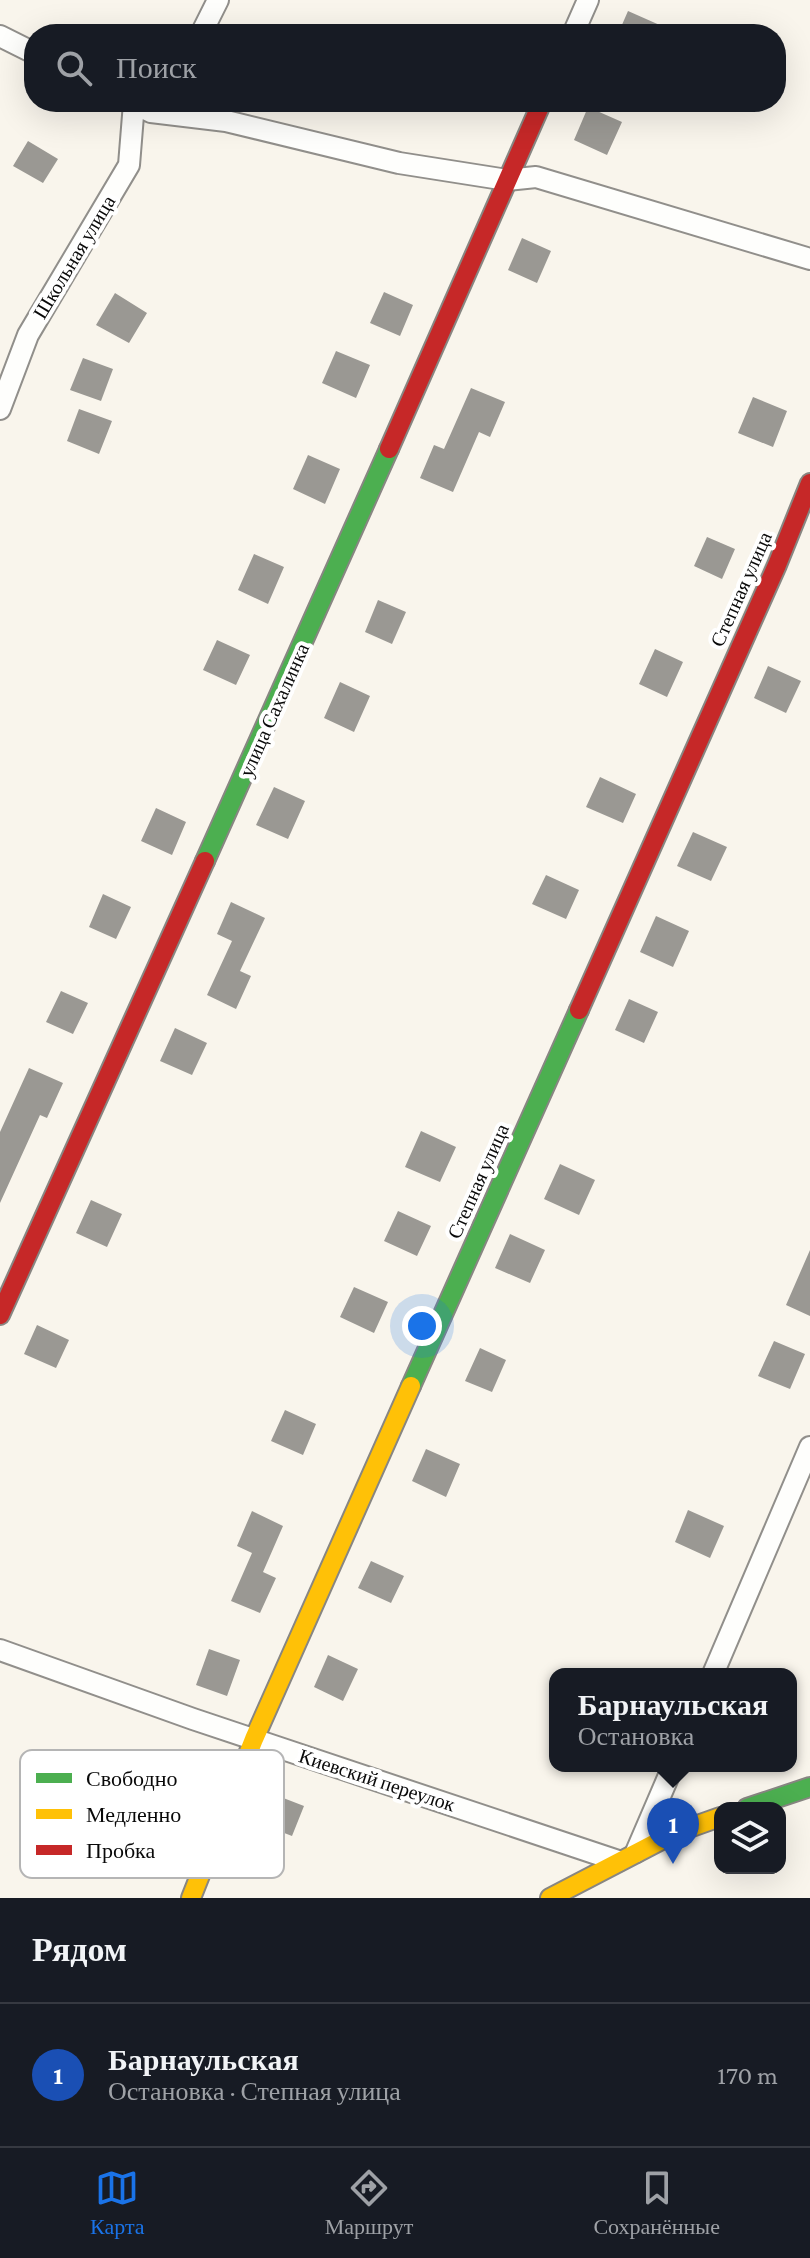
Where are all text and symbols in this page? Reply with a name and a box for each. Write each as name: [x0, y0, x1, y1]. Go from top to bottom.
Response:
search box: [24, 24, 786, 112]
icon: search: [52, 46, 96, 90]
text: Поиск: [116, 51, 197, 84]
street label: Школьная улица: [29, 191, 120, 323]
street label: Степная улица: [706, 528, 777, 650]
street label: улица Сахалинка: [235, 640, 314, 781]
street label: Степная улица: [443, 1120, 514, 1242]
your location: [402, 1306, 442, 1346]
popup: [549, 1668, 797, 1772]
text: Барнаульская: [578, 1688, 768, 1721]
text: Остановка: [578, 1722, 694, 1751]
street label: Киевский переулок: [296, 1744, 458, 1817]
legend: [20, 1750, 284, 1878]
text: Свободно: [86, 1766, 177, 1791]
pin: 1: [647, 1798, 699, 1864]
text: Медленно: [86, 1802, 181, 1827]
map controls: [714, 1802, 786, 1874]
button: layers: [714, 1802, 786, 1874]
text: Пробка: [86, 1838, 155, 1863]
text: Рядом: [32, 1931, 127, 1968]
text: Барнаульская: [108, 2043, 299, 2076]
text: 1: [53, 2061, 63, 2090]
text: 170 m: [717, 2061, 778, 2090]
text: Остановка · Степная улица: [108, 2077, 401, 2106]
tab: Карта: [90, 2166, 145, 2240]
tab: Маршрут: [325, 2166, 413, 2240]
tab: Сохранённые: [593, 2166, 720, 2240]

